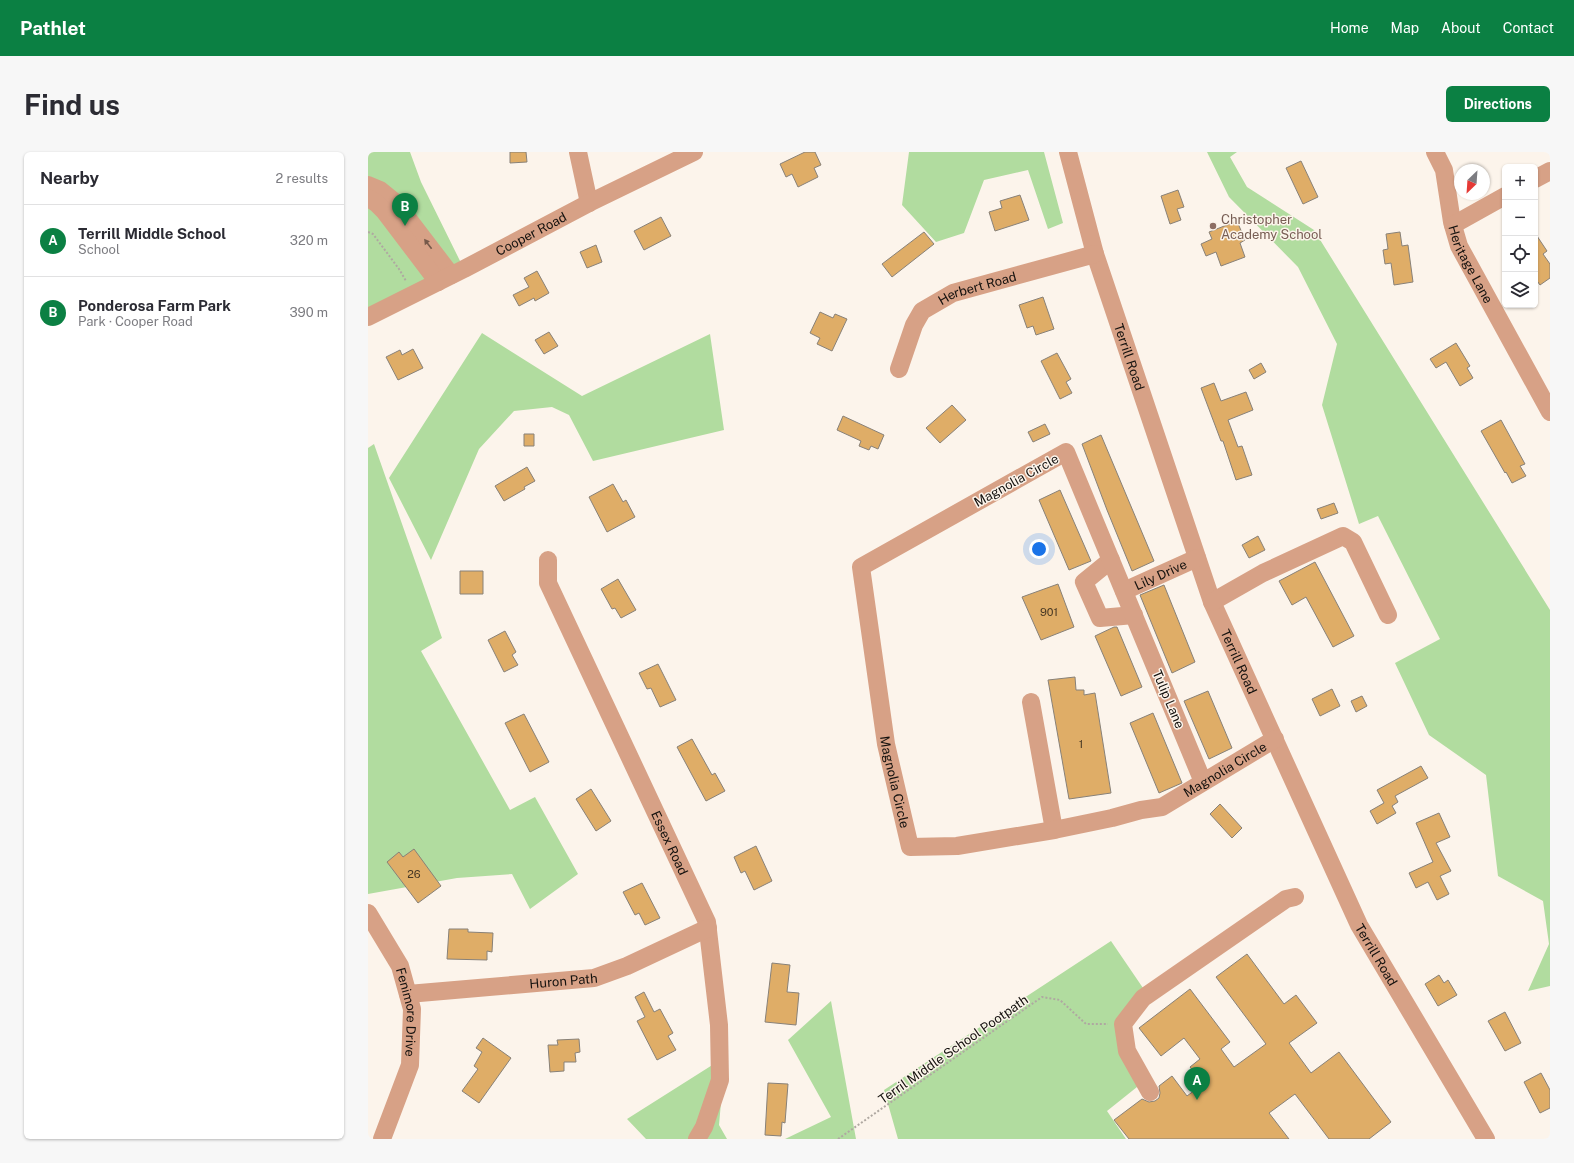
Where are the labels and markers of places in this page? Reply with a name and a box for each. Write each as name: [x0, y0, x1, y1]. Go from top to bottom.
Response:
pin: B: [392, 193, 418, 226]
place label: Christopher Academy School: [1221, 212, 1322, 242]
marker: Christopher Academy School: [1208, 221, 1218, 231]
pin: A: [1184, 1067, 1210, 1100]

